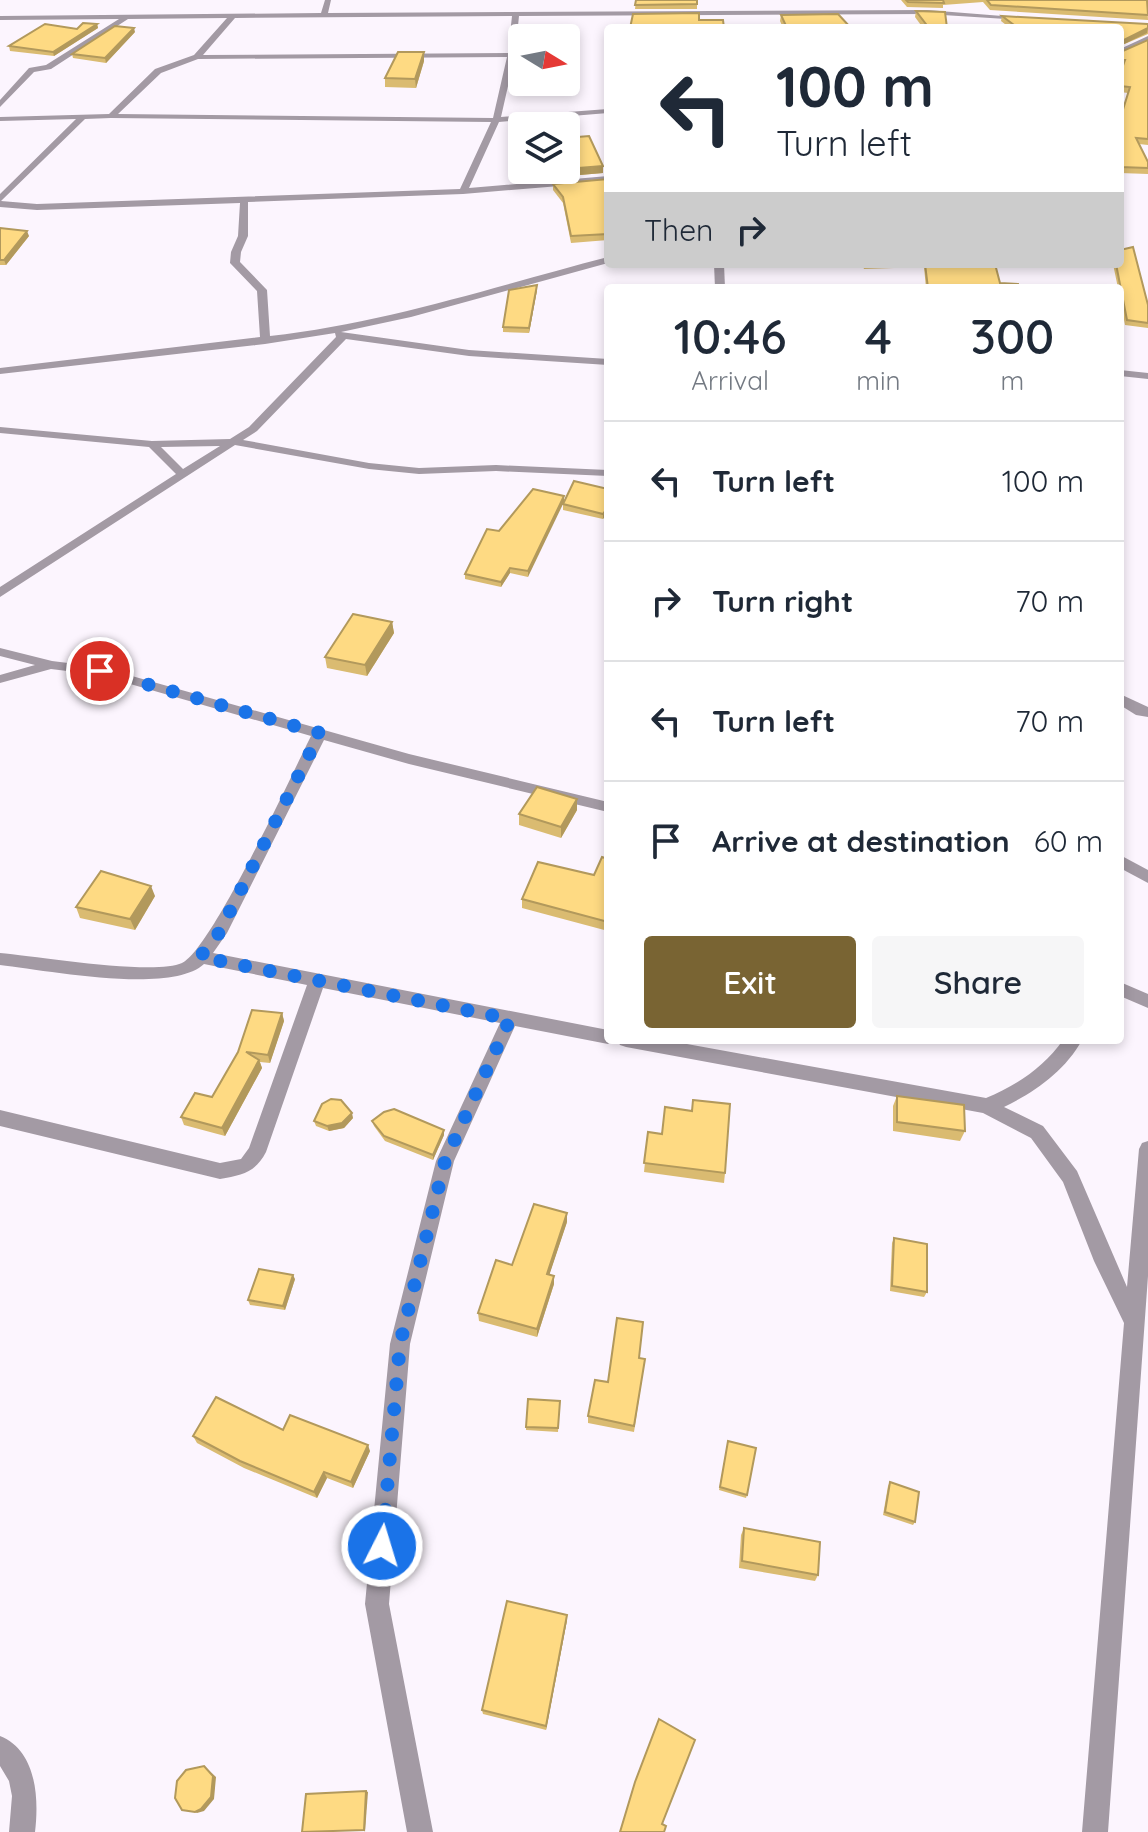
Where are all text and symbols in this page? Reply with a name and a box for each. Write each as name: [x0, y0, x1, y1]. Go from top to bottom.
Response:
north arrow: [508, 24, 580, 96]
map controls: [508, 24, 580, 184]
text: 100 m: [776, 51, 934, 121]
icon: left: [644, 56, 748, 160]
button: layers: [508, 112, 580, 184]
text: Turn left: [776, 120, 912, 165]
icon: right: [729, 208, 773, 252]
text: Then: [644, 211, 713, 249]
text: 10:46: [674, 306, 787, 366]
text: 4: [865, 306, 892, 366]
text: 300: [970, 306, 1054, 366]
text: Arrival: [691, 364, 769, 397]
text: min: [856, 364, 901, 397]
text: m: [1000, 364, 1024, 397]
icon: left: [644, 459, 688, 503]
text: Turn left: [712, 462, 835, 500]
text: 100 m: [1002, 462, 1084, 500]
icon: right: [644, 579, 688, 623]
text: Turn right: [712, 582, 853, 620]
text: 70 m: [1015, 582, 1084, 620]
pin: [66, 637, 134, 705]
icon: arrive: [78, 649, 122, 693]
icon: left: [644, 699, 688, 743]
text: Turn left: [712, 702, 835, 740]
text: 70 m: [1015, 702, 1084, 740]
icon: arrive: [644, 819, 688, 863]
text: Arrive at destination: [712, 822, 1010, 860]
text: 60 m: [1034, 822, 1103, 860]
button: Exit: [644, 936, 856, 1028]
button: Share: [872, 936, 1084, 1028]
position arrow: [340, 1504, 424, 1588]

